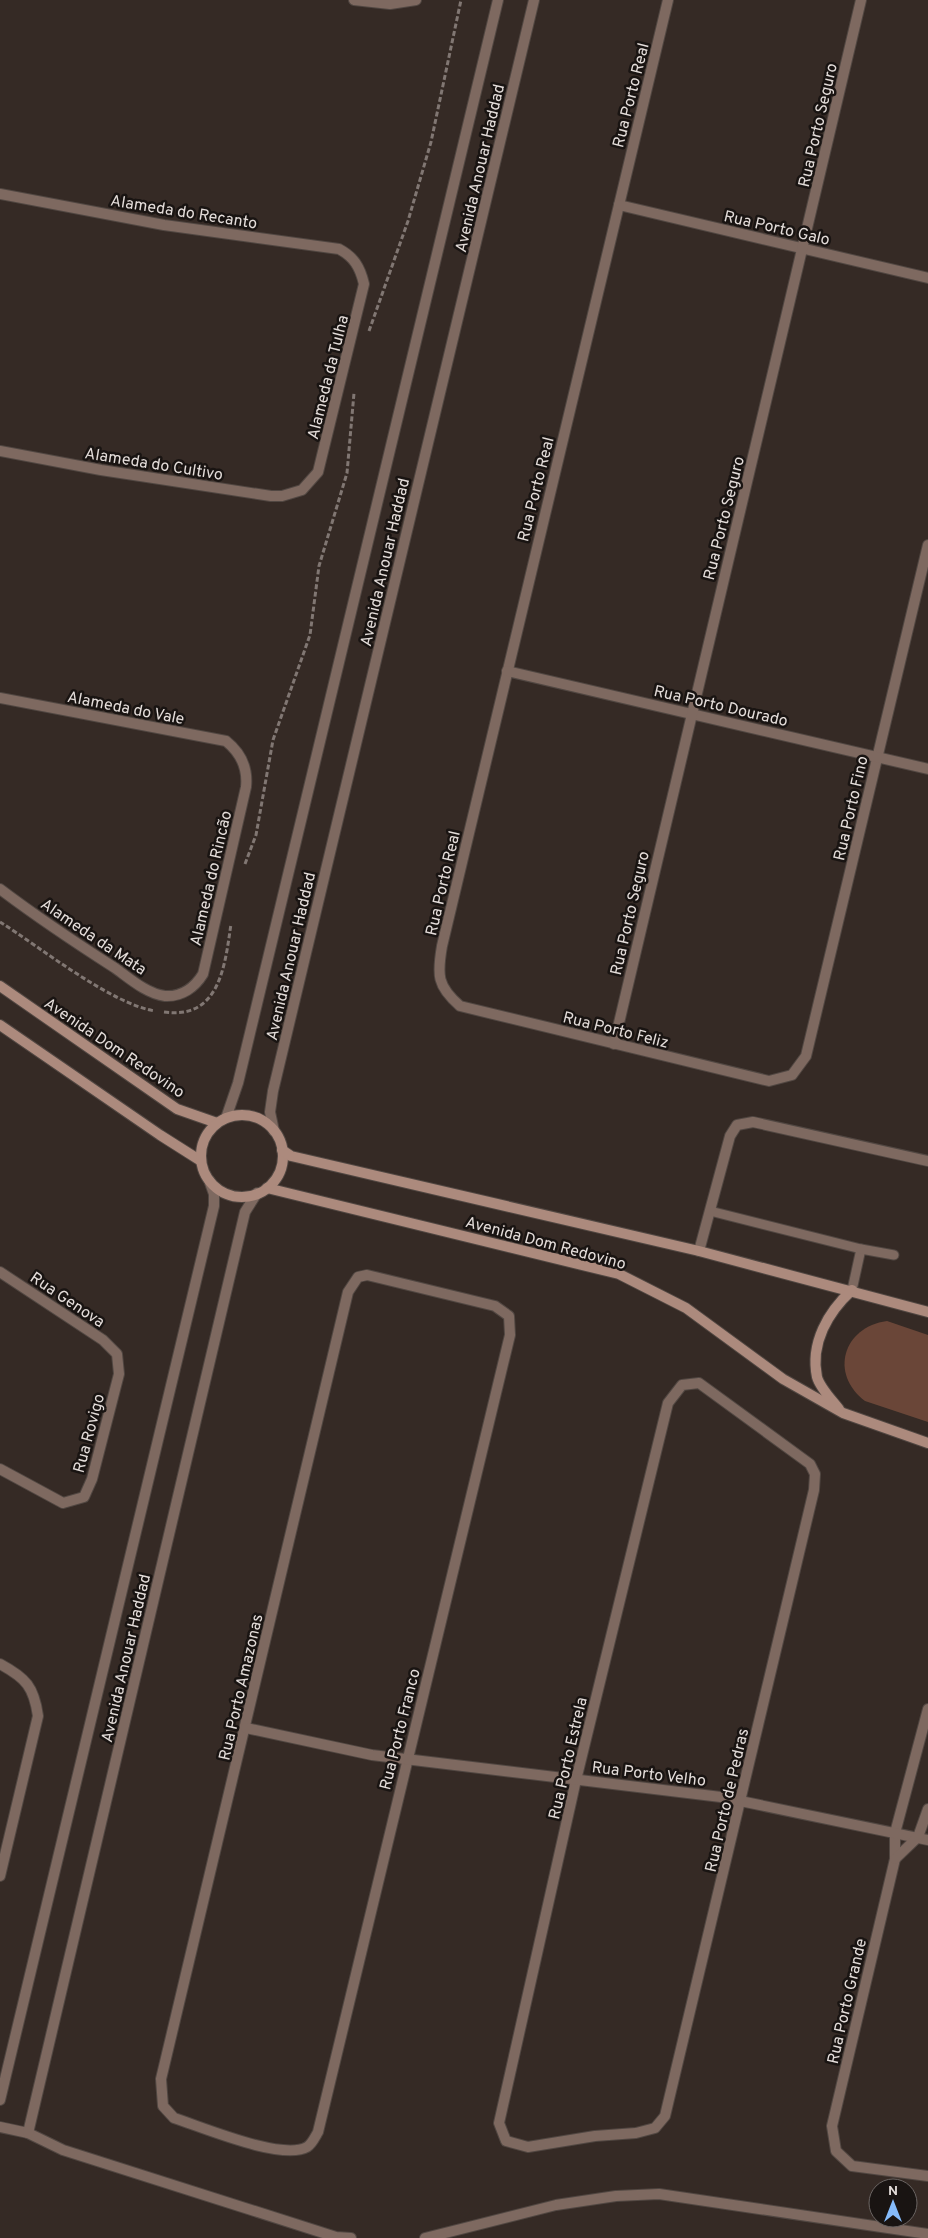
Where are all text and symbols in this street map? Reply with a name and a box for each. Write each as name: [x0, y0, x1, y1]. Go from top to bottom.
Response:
street label: Rua Porto Real: [609, 41, 655, 150]
street label: Rua Porto Seguro: [795, 61, 843, 189]
street label: Avenida Anouar Haddad: [452, 82, 510, 255]
street label: Alameda do Recanto: [109, 191, 259, 234]
street label: Rua Porto Galo: [722, 207, 832, 251]
street label: Alameda da Tulha: [304, 313, 354, 442]
street label: Rua Porto Real: [514, 435, 560, 544]
street label: Alameda do Cultivo: [83, 444, 224, 486]
street label: Rua Porto Seguro: [700, 454, 750, 582]
street label: Avenida Anouar Haddad: [357, 476, 415, 649]
street label: Rua Porto Dourado: [652, 682, 790, 732]
street label: Alameda do Vale: [65, 688, 186, 730]
street label: Rua Porto Fino: [830, 754, 874, 863]
street label: Alameda do Rincão: [187, 809, 237, 948]
street label: Rua Porto Real: [422, 829, 466, 938]
street label: Rua Porto Seguro: [607, 849, 655, 977]
street label: Avenida Anouar Haddad: [263, 870, 321, 1043]
street label: Alameda da Mata: [36, 895, 150, 981]
street label: Avenida Dom Redovino: [40, 994, 188, 1103]
street label: Rua Porto Feliz: [561, 1008, 671, 1054]
street label: Avenida Dom Redovino: [463, 1213, 628, 1275]
street label: Rua Genova: [26, 1268, 108, 1333]
street label: Rua Rovigo: [70, 1392, 110, 1475]
street label: Avenida Anouar Haddad: [98, 1572, 156, 1745]
street label: Rua Porto Amazonas: [215, 1612, 269, 1763]
street label: Rua Porto Franco: [376, 1667, 426, 1792]
street label: Rua Porto Estrela: [545, 1695, 593, 1822]
street label: Rua Porto de Pedras: [702, 1727, 754, 1874]
street label: Rua Porto Velho: [590, 1758, 707, 1792]
street label: Rua Porto Grande: [824, 1937, 872, 2066]
north arrow: [868, 2178, 918, 2228]
text: N: [888, 2183, 898, 2200]

